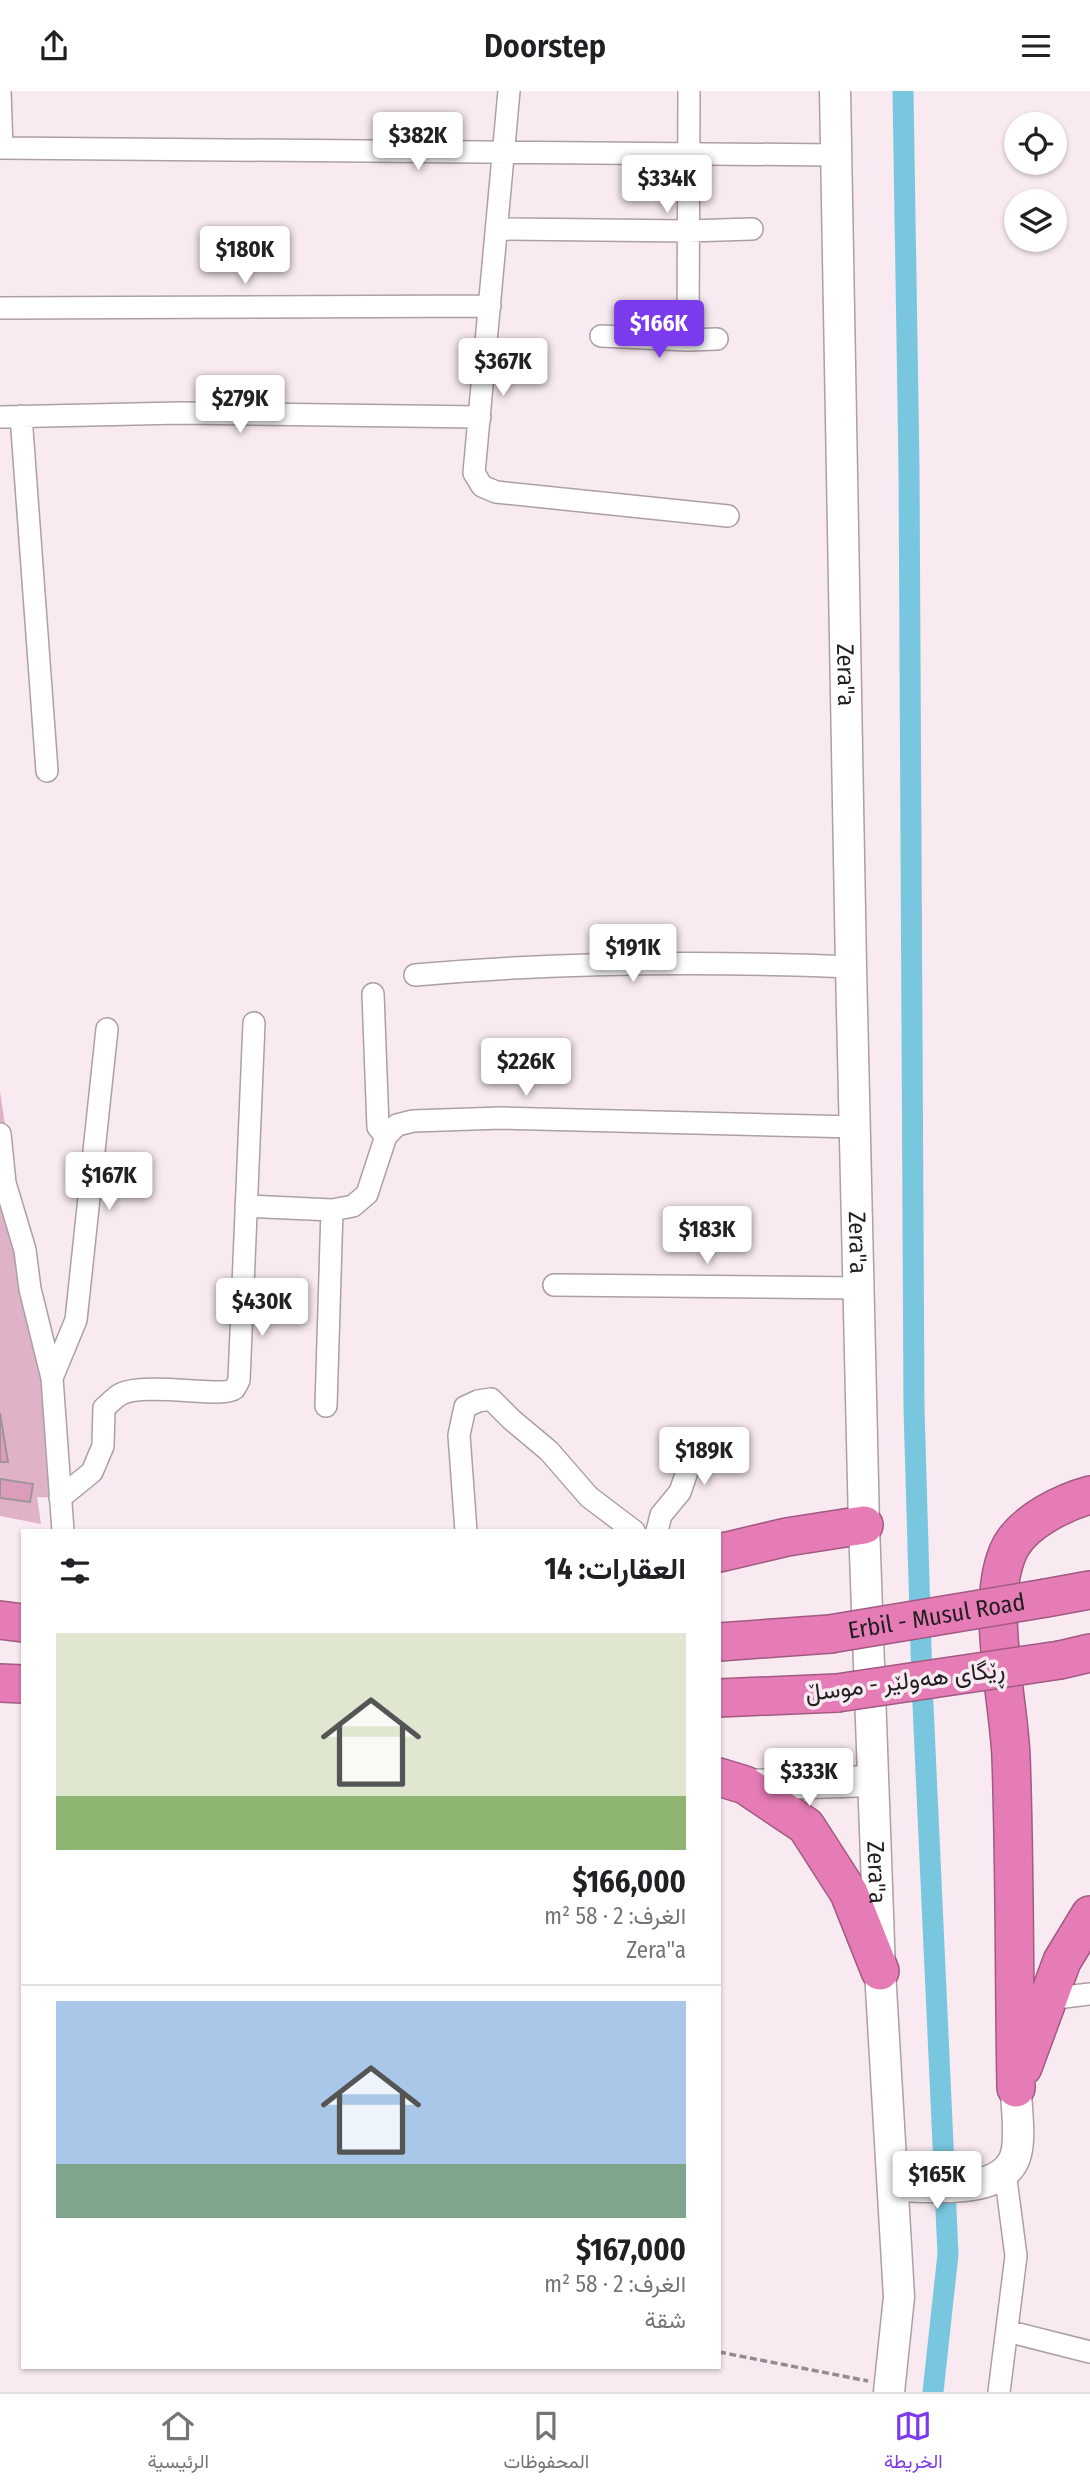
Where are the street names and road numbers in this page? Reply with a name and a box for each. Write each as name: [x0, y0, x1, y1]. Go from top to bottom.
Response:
street label: Zera"a: [831, 643, 860, 706]
street label: Zera"a: [843, 1211, 872, 1274]
street label: Erbil - Musul Road: [846, 1588, 1027, 1645]
street label: ڕێگای هەولێر - موسڵ: [804, 1655, 1007, 1712]
street label: Zera"a: [861, 1841, 892, 1904]

